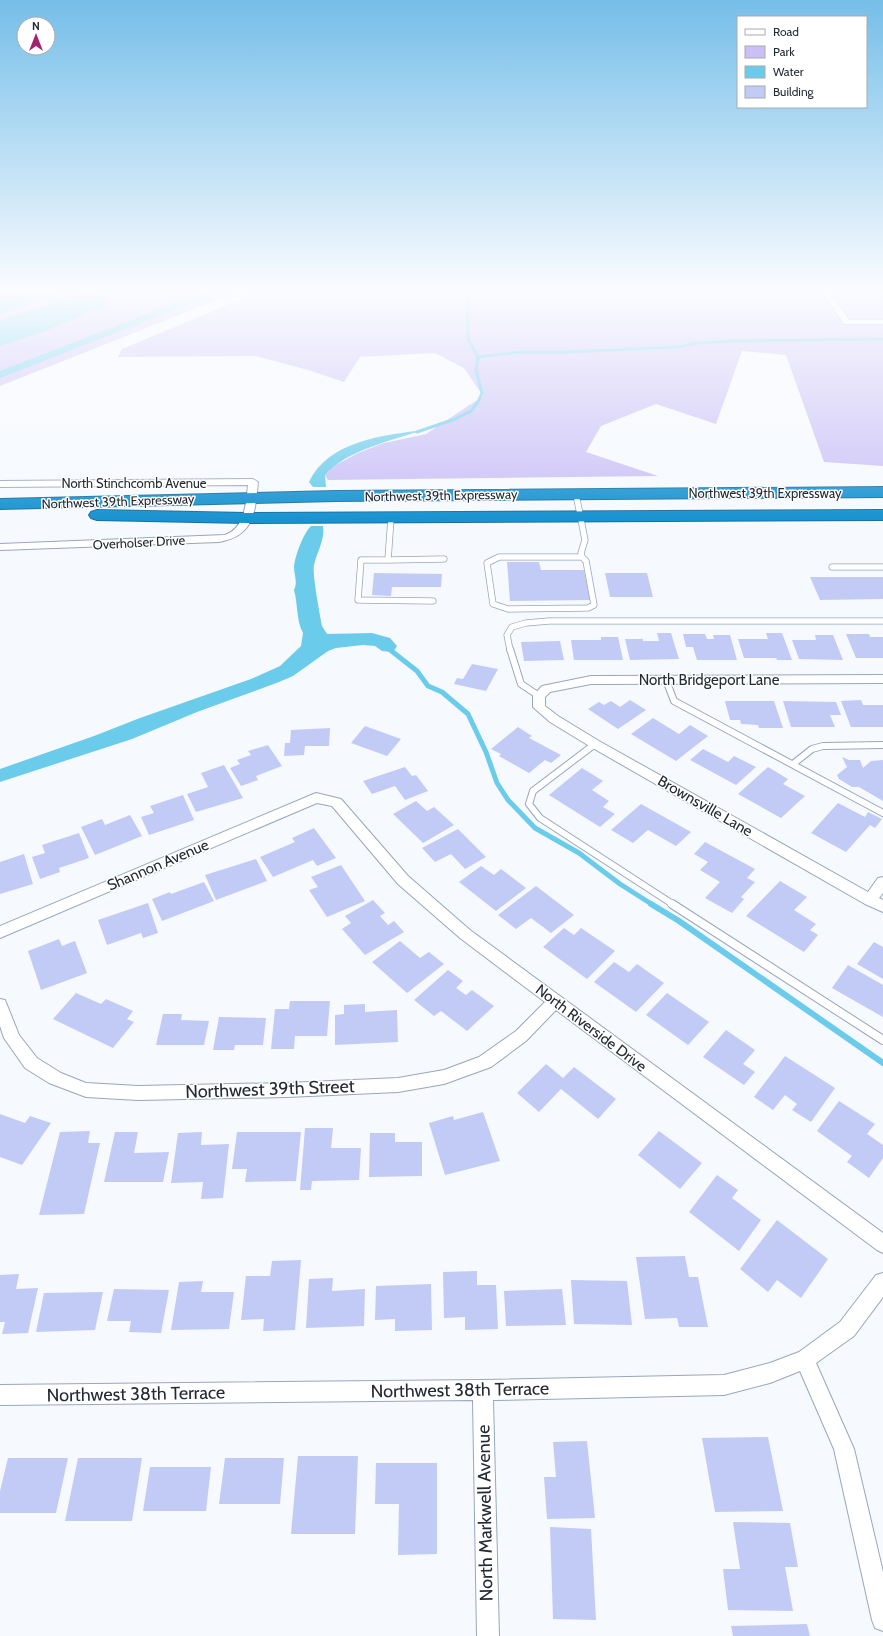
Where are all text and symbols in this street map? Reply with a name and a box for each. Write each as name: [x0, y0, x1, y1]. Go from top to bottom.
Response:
north arrow: [16, 16, 56, 56]
legend: [737, 16, 867, 108]
text: N: [32, 19, 40, 33]
text: Road: [773, 24, 799, 39]
text: Park: [773, 44, 795, 59]
text: Water: [773, 64, 804, 79]
text: Building: [773, 84, 815, 99]
street label: North Stinchcomb Avenue: [61, 475, 207, 491]
street label: Northwest 39th Expressway: [689, 485, 842, 501]
street label: Northwest 39th Expressway: [364, 486, 518, 504]
street label: Northwest 39th Expressway: [41, 490, 195, 512]
street label: Overholser Drive: [92, 532, 186, 552]
street label: North Bridgeport Lane: [639, 671, 780, 689]
street label: Brownsville Lane: [654, 772, 756, 841]
street label: Shannon Avenue: [105, 835, 212, 894]
street label: North Riverside Drive: [532, 980, 650, 1076]
street label: Northwest 39th Street: [185, 1075, 355, 1103]
street label: Northwest 38th Terrace: [371, 1377, 549, 1403]
street label: Northwest 38th Terrace: [47, 1381, 225, 1407]
street label: North Markwell Avenue: [472, 1425, 498, 1601]

